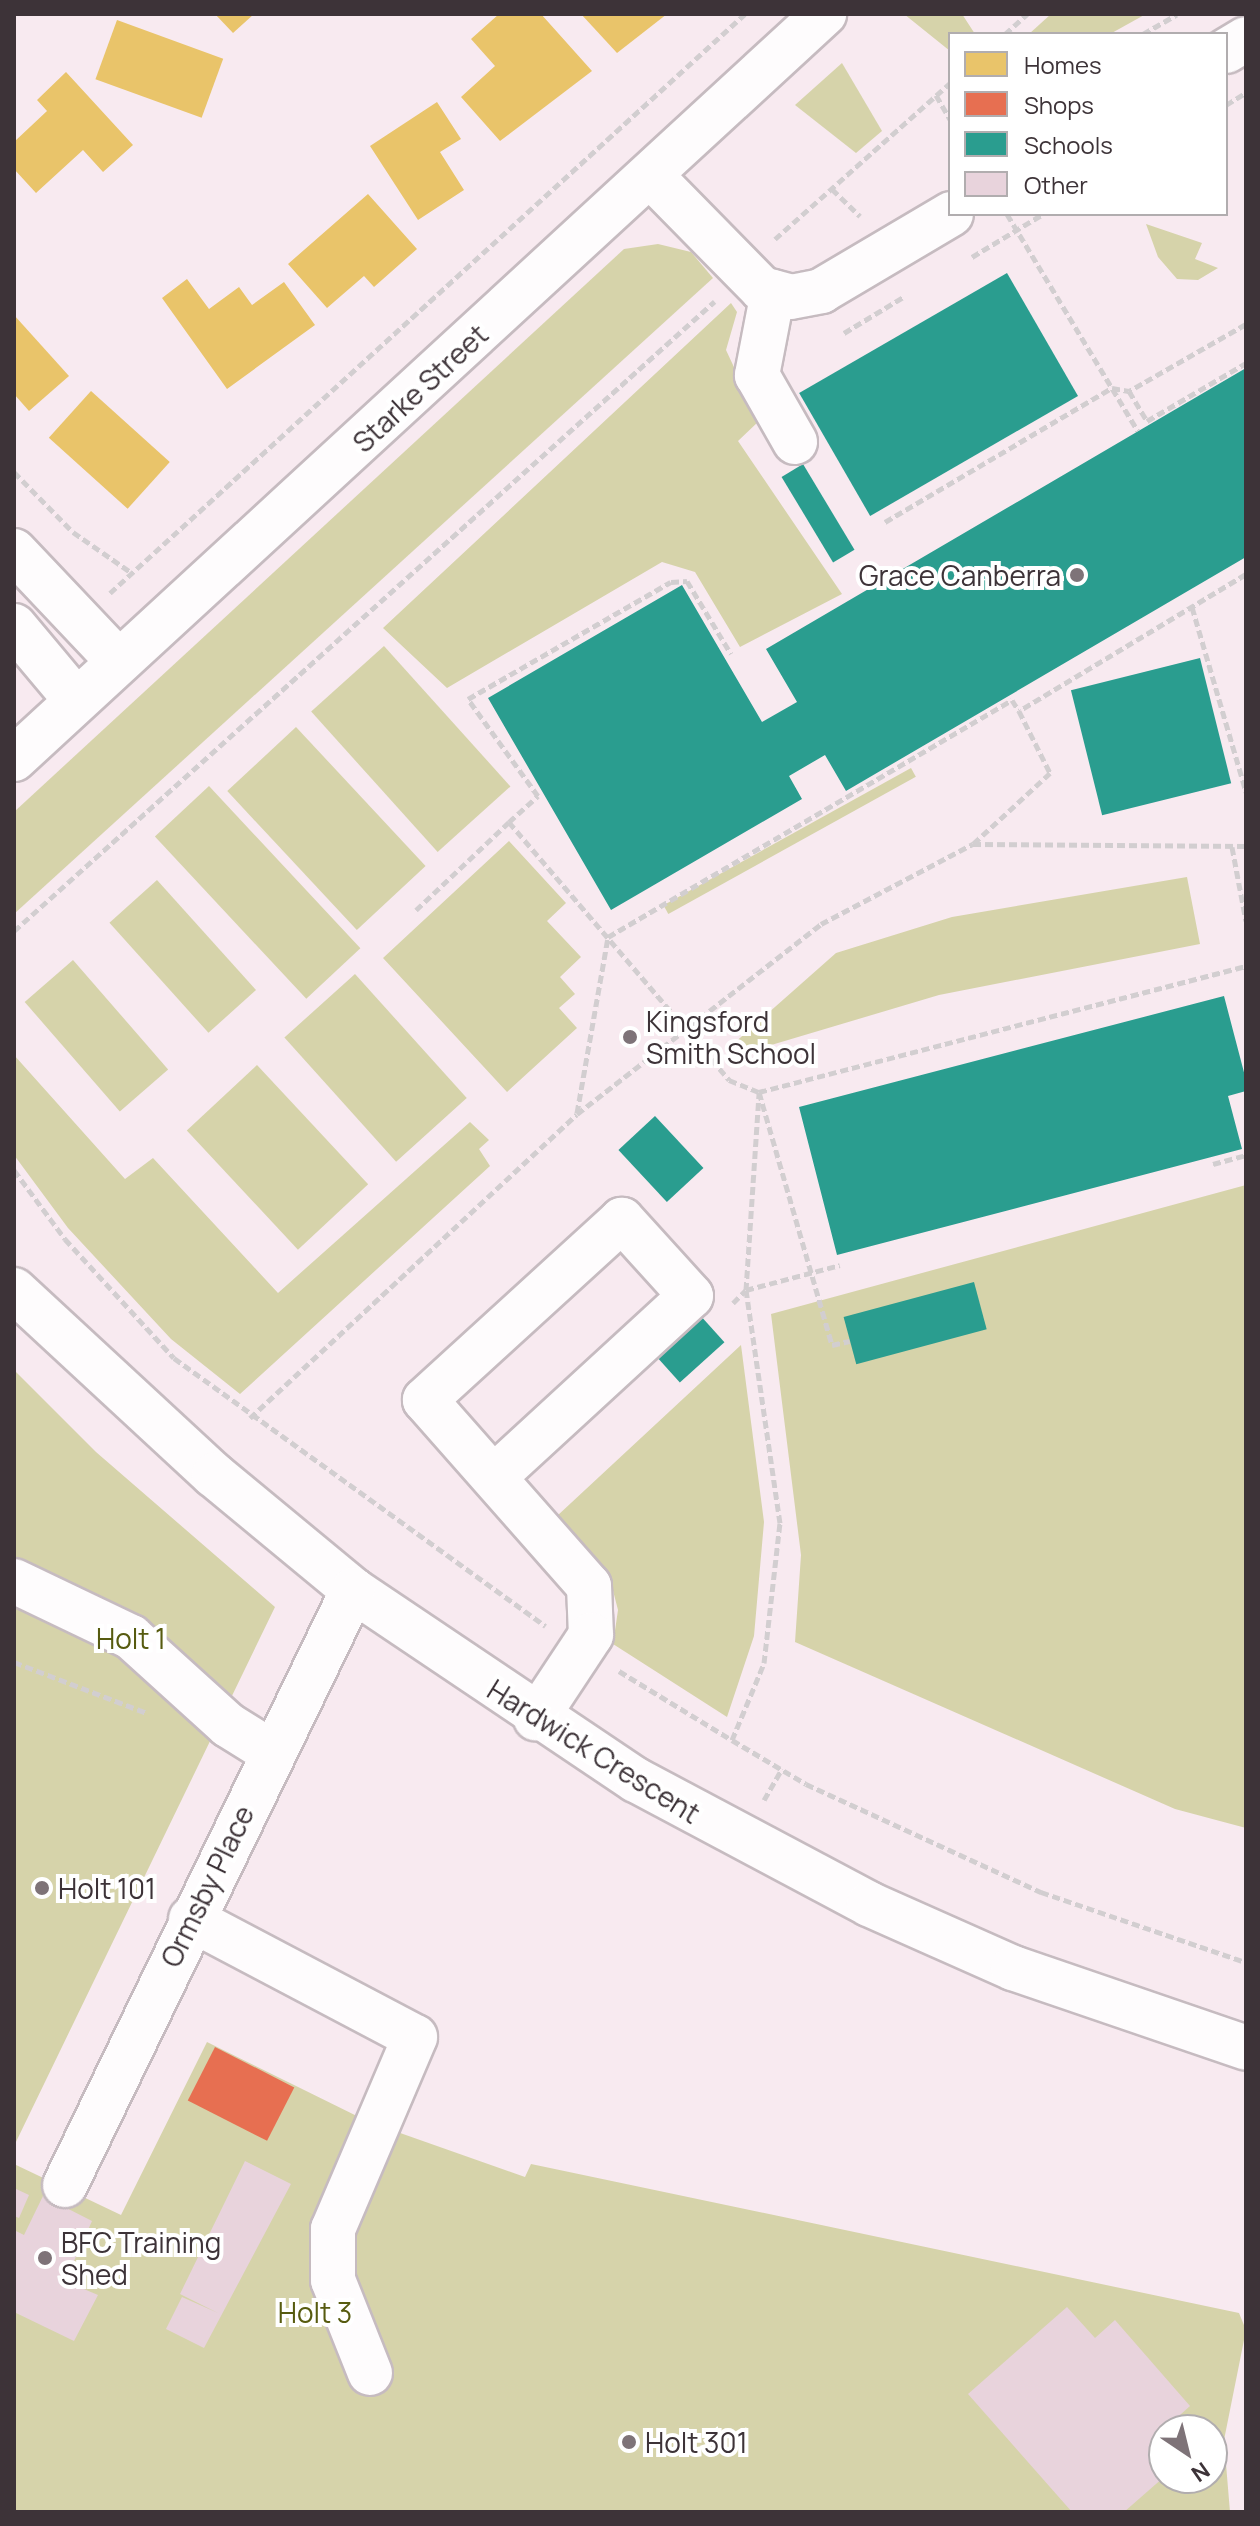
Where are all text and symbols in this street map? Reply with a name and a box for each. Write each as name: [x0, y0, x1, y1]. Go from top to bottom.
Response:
legend: [948, 32, 1228, 216]
text: Homes: [1024, 48, 1102, 81]
text: Shops: [1024, 88, 1094, 121]
text: Schools: [1024, 128, 1113, 161]
text: Other: [1024, 168, 1088, 201]
street label: Starke Street: [346, 317, 494, 459]
place label: Grace Canberra: [859, 558, 1061, 592]
marker: Grace Canberra: [1068, 566, 1086, 584]
place label: Kingsford Smith School: [646, 1004, 816, 1070]
marker: Kingsford Smith School: [621, 1028, 639, 1046]
park label: Holt 1: [96, 1621, 166, 1655]
street label: Hardwick Crescent: [482, 1672, 706, 1830]
street label: Ormsby Place: [153, 1800, 261, 1972]
place label: Holt 101: [58, 1871, 156, 1905]
marker: Holt 101: [33, 1879, 51, 1897]
place label: BFC Training Shed: [61, 2225, 221, 2291]
marker: BFC Training Shed: [36, 2249, 54, 2267]
park label: Holt 3: [278, 2295, 352, 2329]
north arrow: [1148, 2414, 1228, 2494]
place label: Holt 301: [645, 2425, 748, 2459]
marker: Holt 301: [620, 2433, 638, 2451]
text: N: [1186, 2455, 1216, 2489]

